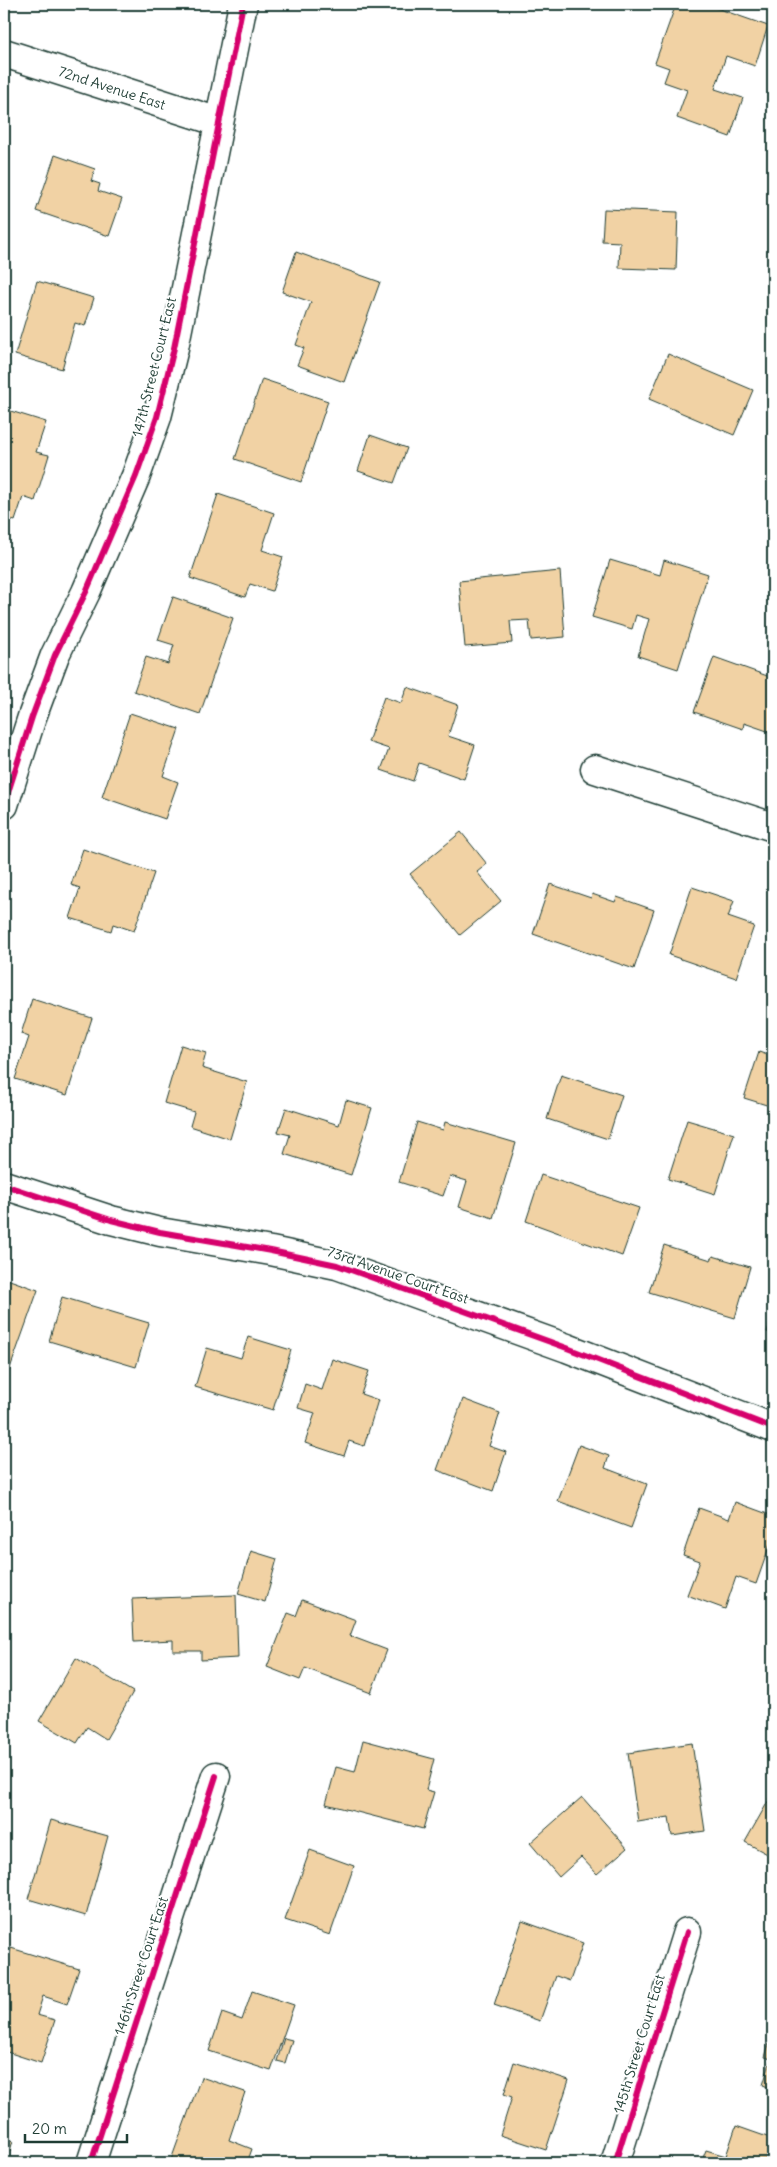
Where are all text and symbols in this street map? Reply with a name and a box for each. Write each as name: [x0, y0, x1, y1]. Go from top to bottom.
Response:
street label: 72nd Avenue East: [56, 62, 168, 114]
street label: 147th Street Court East: [128, 295, 180, 439]
street label: 73rd Avenue Court East: [325, 1242, 471, 1308]
street label: 146th Street Court East: [110, 1894, 172, 2038]
street label: 145th Street Court East: [609, 1972, 669, 2116]
scale bar: [25, 2112, 128, 2144]
text: 20 m: [32, 2119, 67, 2138]

